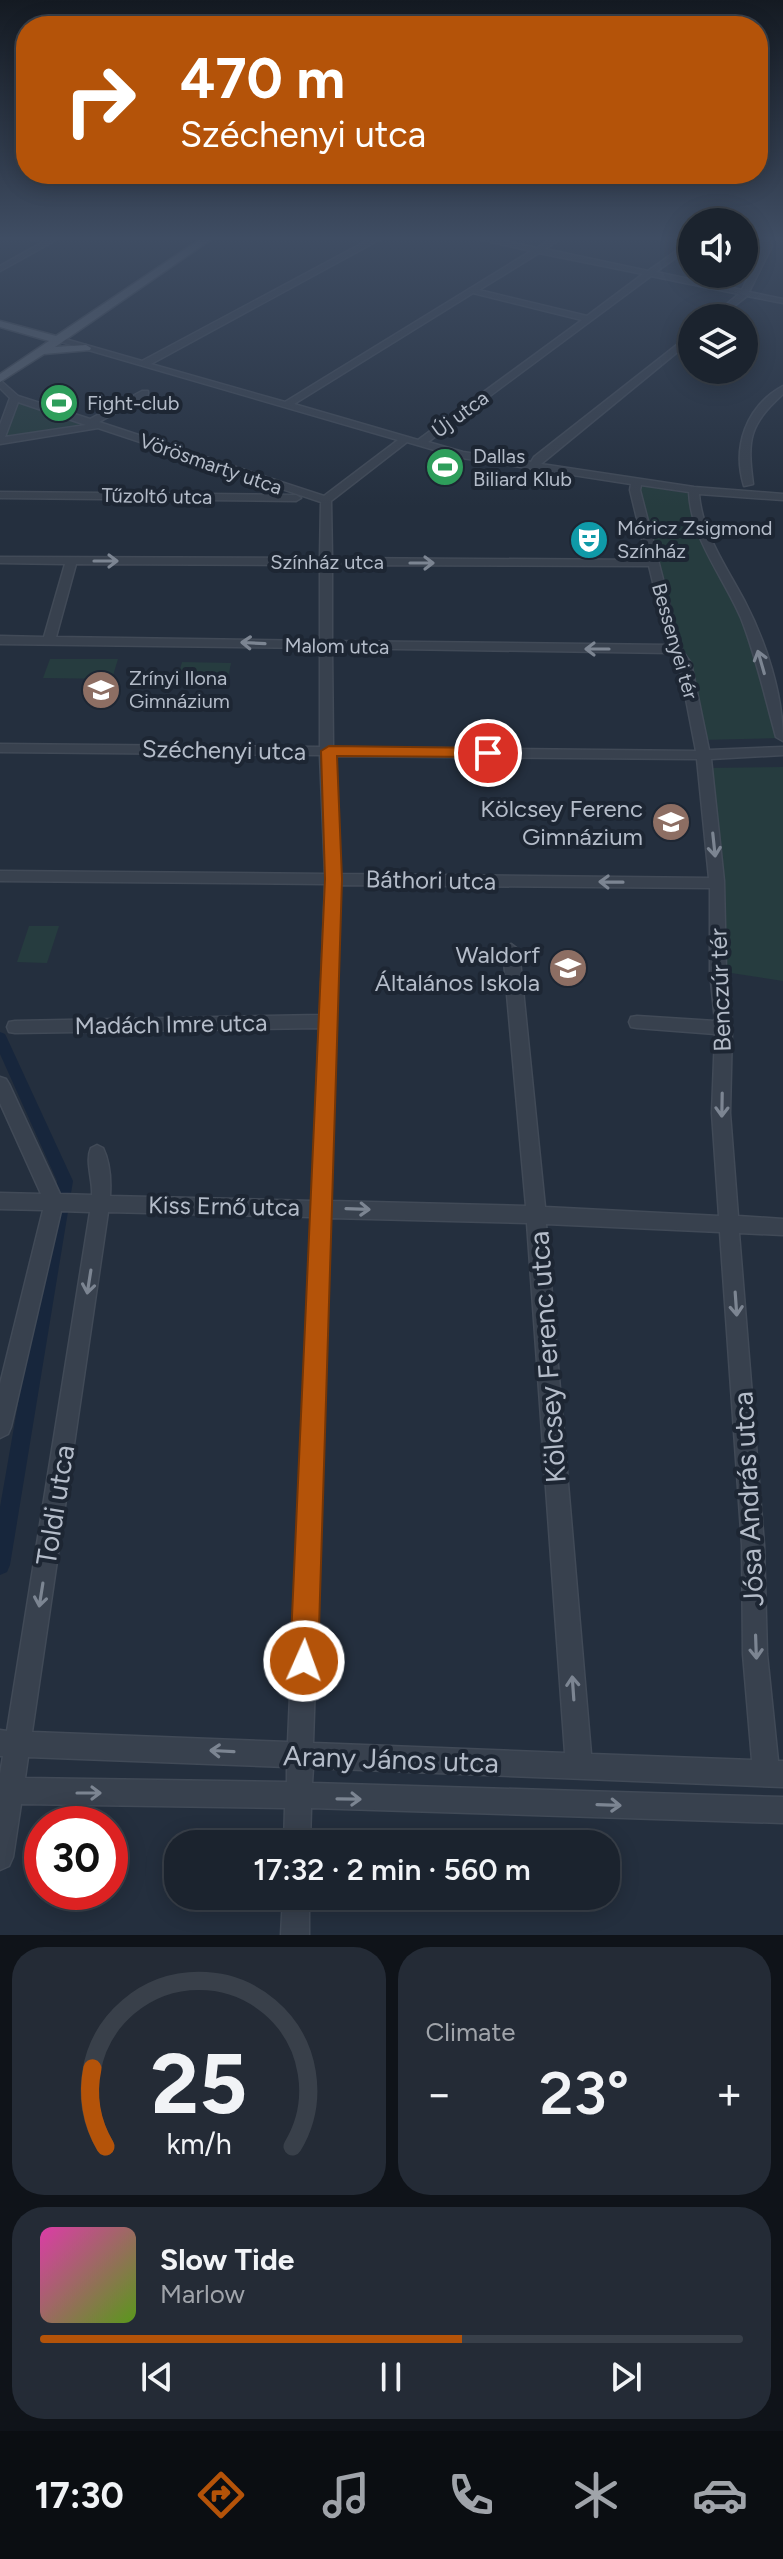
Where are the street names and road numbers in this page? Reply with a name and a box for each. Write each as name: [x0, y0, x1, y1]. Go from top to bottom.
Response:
street label: Új utca: [427, 385, 493, 443]
street label: Vörösmarty utca: [137, 428, 285, 500]
street label: Tűzoltó utca: [101, 483, 213, 509]
street label: Színház utca: [270, 550, 384, 574]
street label: Bessenyei tér: [647, 580, 703, 702]
street label: Malom utca: [284, 633, 390, 659]
street label: Széchenyi utca: [142, 734, 306, 766]
street label: Báthori utca: [366, 864, 496, 896]
street label: Benczúr tér: [703, 928, 737, 1052]
street label: Madách Imre utca: [74, 1008, 268, 1040]
street label: Kiss Ernő utca: [148, 1190, 300, 1222]
street label: Kölcsey Ferenc utca: [521, 1230, 573, 1484]
street label: Jósa András utca: [725, 1391, 771, 1607]
street label: Toldi utca: [29, 1442, 81, 1568]
street label: Arany János utca: [283, 1738, 499, 1780]

